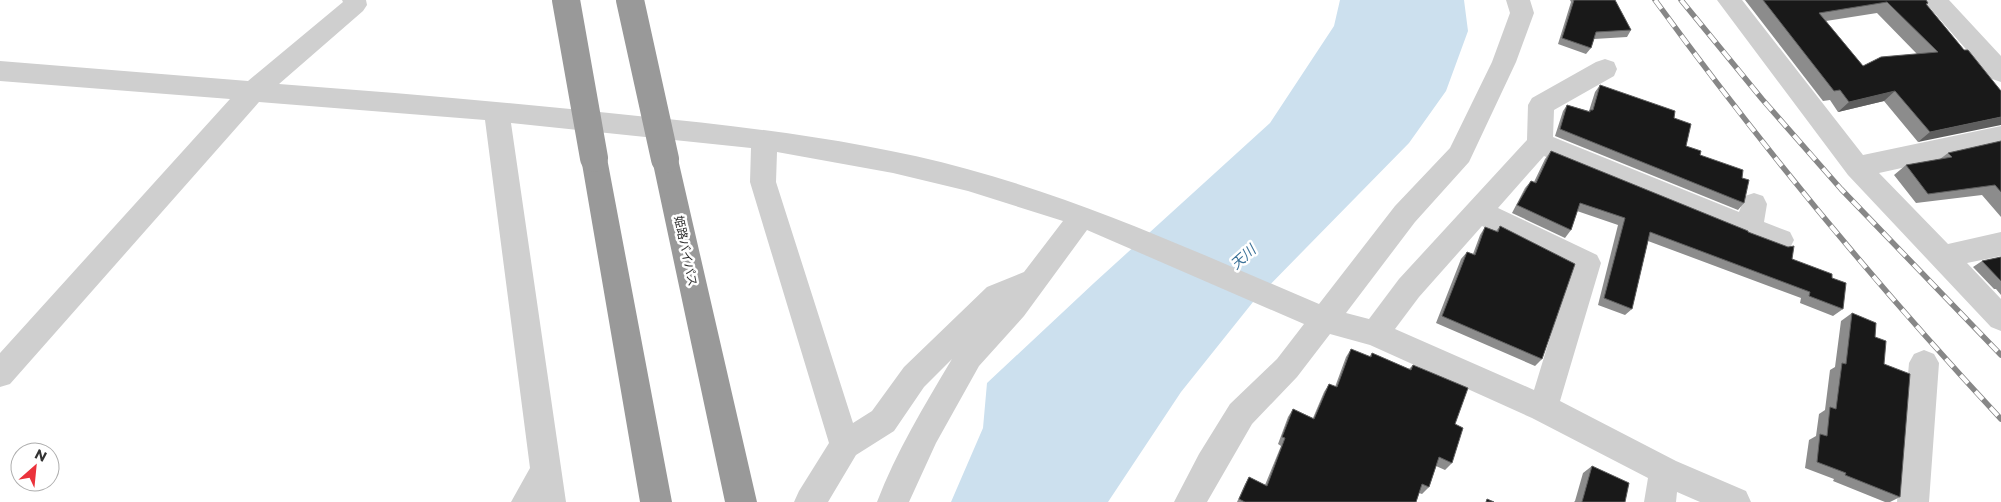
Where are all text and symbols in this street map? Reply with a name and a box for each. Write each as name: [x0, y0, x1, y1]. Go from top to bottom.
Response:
street label: 姫路バイパス: [671, 214, 701, 288]
water label: 天川: [1227, 240, 1261, 273]
north arrow: [10, 442, 60, 492]
text: N: [32, 445, 50, 466]

